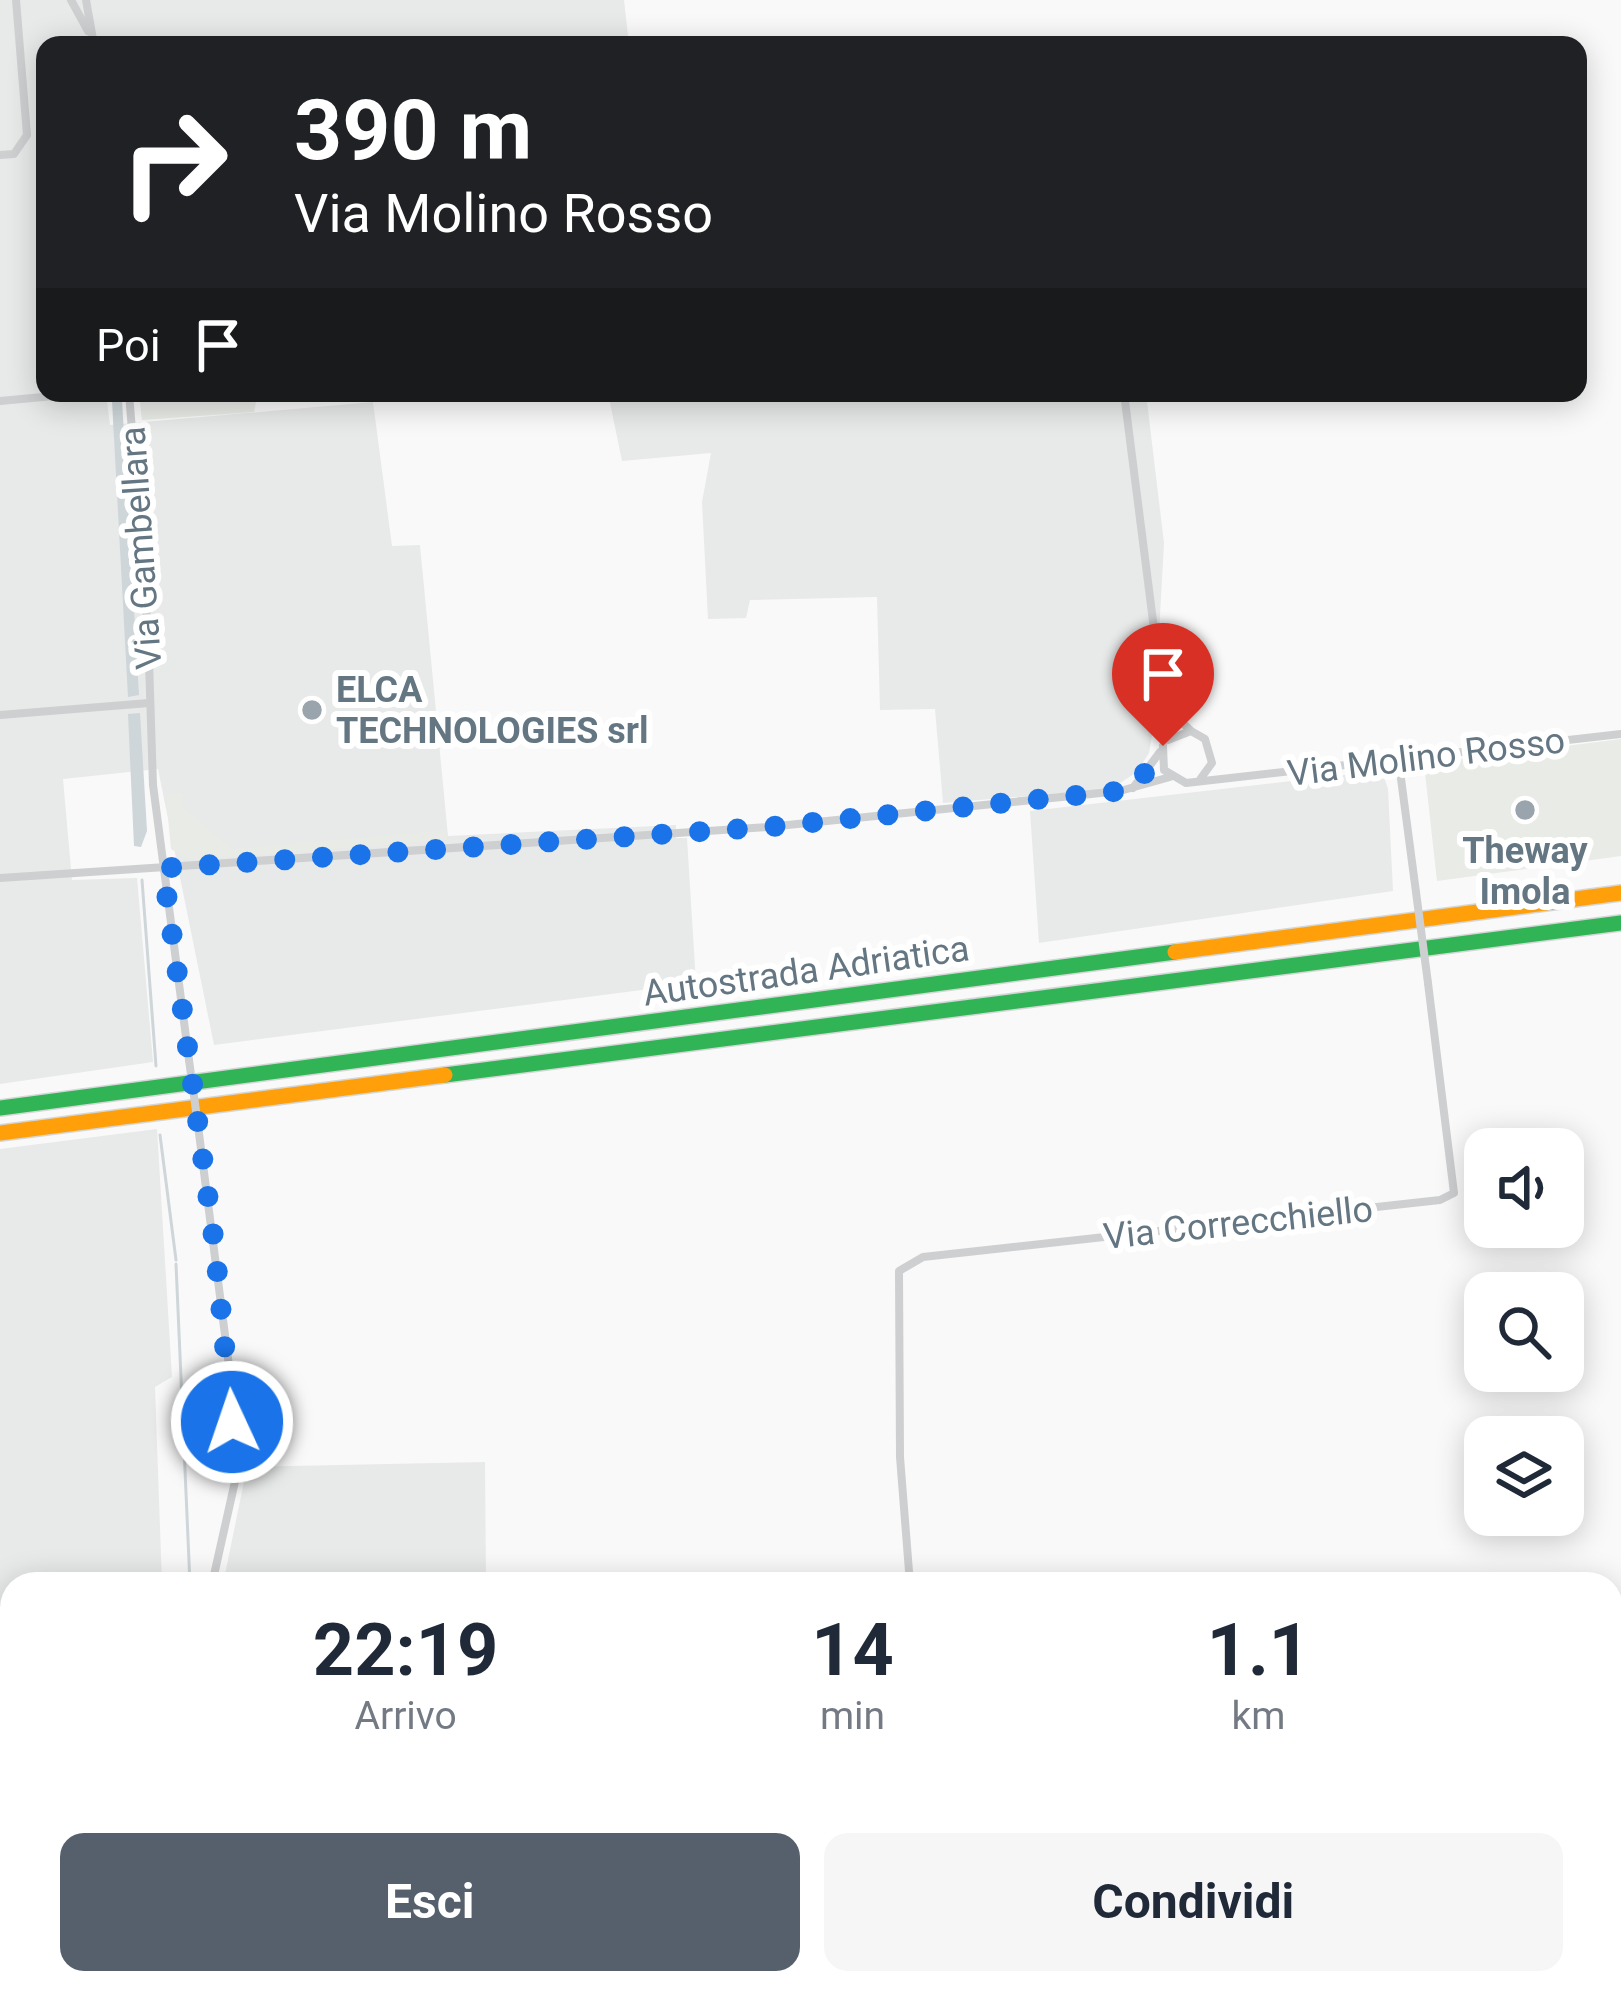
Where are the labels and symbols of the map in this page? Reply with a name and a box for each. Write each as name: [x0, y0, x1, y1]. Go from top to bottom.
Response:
street label: Via Gambellara: [112, 425, 170, 671]
pin: [1112, 623, 1214, 746]
place label: ELCA TECHNOLOGIES srl: [336, 669, 649, 752]
marker: ELCA TECHNOLOGIES srl: [299, 697, 325, 723]
street label: Via Molino Rosso: [1285, 719, 1567, 795]
marker: Theway Imola: [1512, 797, 1538, 823]
place label: Theway Imola: [1462, 830, 1589, 913]
street label: Autostrada Adriatica: [641, 927, 972, 1015]
street label: Via Correcchiello: [1101, 1188, 1375, 1258]
position arrow: [169, 1359, 295, 1485]

